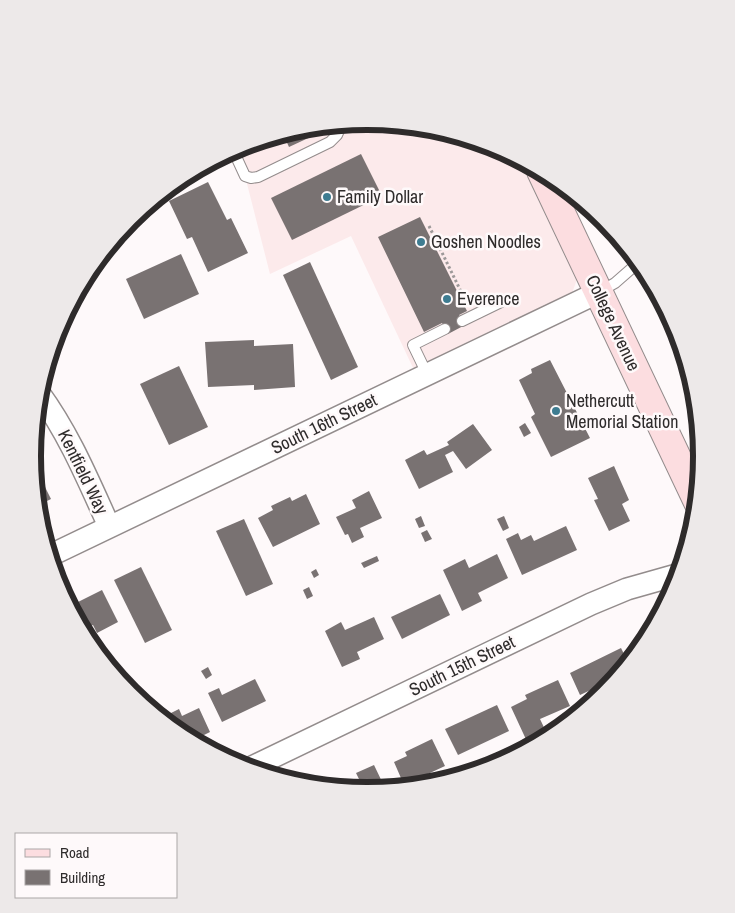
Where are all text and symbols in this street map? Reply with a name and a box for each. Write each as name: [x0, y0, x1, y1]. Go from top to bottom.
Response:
place label: Family Dollar: [337, 184, 423, 209]
marker: Family Dollar: [321, 191, 333, 203]
place label: Goshen Noodles: [431, 229, 541, 254]
marker: Goshen Noodles: [415, 236, 427, 248]
street label: College Avenue: [580, 271, 647, 375]
place label: Everence: [457, 286, 519, 311]
marker: Everence: [441, 293, 453, 305]
street label: South 16th Street: [267, 387, 381, 460]
place label: Nethercutt Memorial Station: [566, 388, 678, 434]
marker: Nethercutt Memorial Station: [550, 405, 562, 417]
street label: Kentfield Way: [52, 425, 115, 519]
street label: South 15th Street: [405, 629, 519, 702]
legend: [15, 833, 178, 898]
text: Road: [60, 842, 89, 863]
text: Building: [60, 867, 105, 888]

